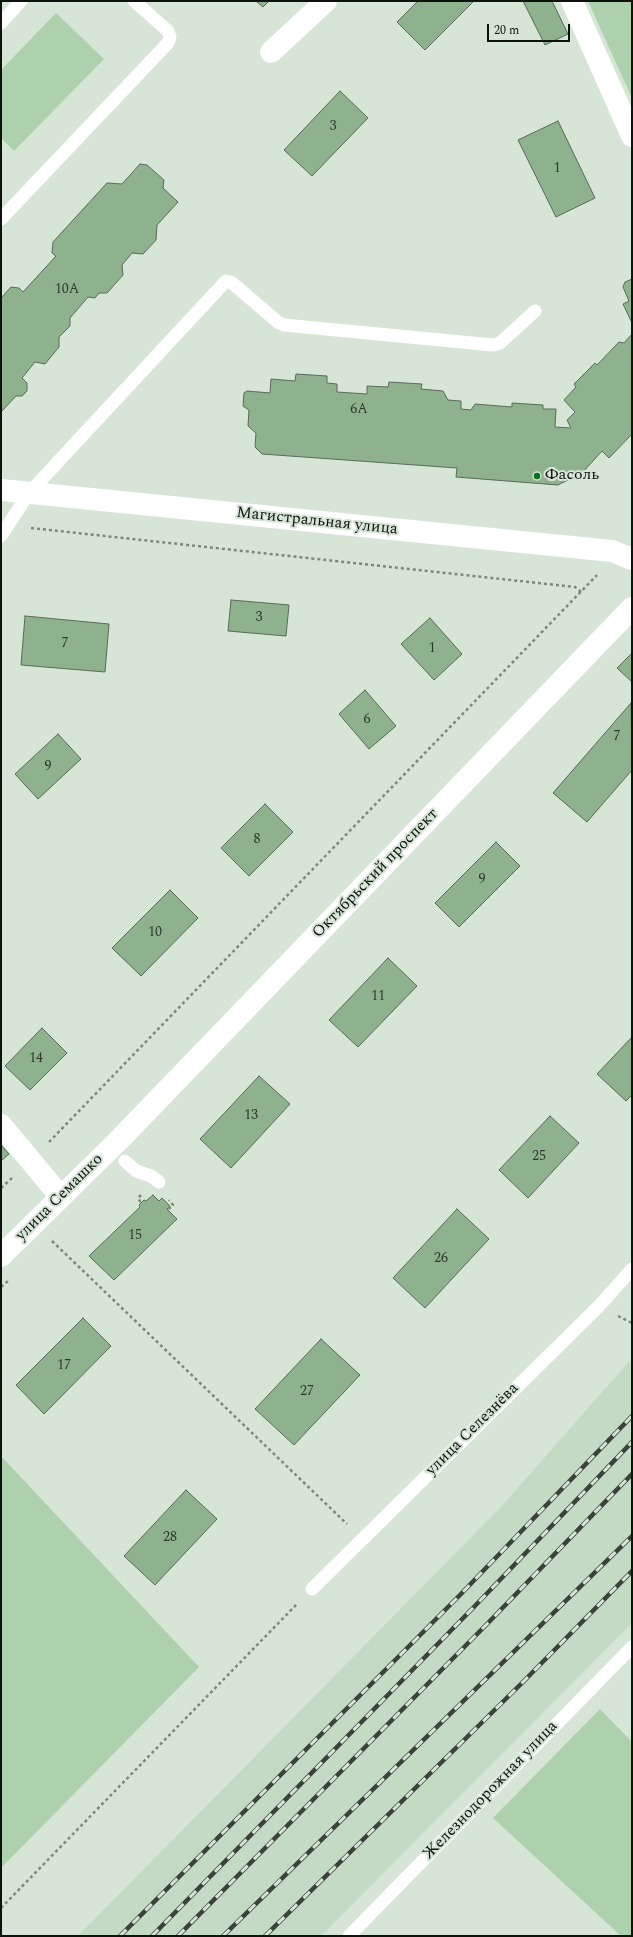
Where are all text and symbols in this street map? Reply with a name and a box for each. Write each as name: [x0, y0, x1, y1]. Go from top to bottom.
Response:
scale bar: [489, 16, 572, 42]
text: 20 m: [494, 21, 519, 40]
house number: 3: [330, 119, 336, 135]
house number: 1: [554, 161, 560, 177]
house number: 10А: [55, 282, 79, 298]
house number: 6А: [350, 402, 368, 418]
place label: Фасоль: [545, 466, 599, 486]
marker: Фасоль: [532, 471, 542, 481]
street label: Магистральная улица: [235, 504, 399, 540]
house number: 3: [256, 610, 262, 626]
house number: 7: [62, 636, 68, 652]
house number: 1: [429, 641, 435, 657]
house number: 6: [364, 712, 370, 728]
house number: 7: [614, 729, 620, 745]
house number: 9: [45, 759, 51, 775]
street label: Октябрьский проспект: [309, 805, 443, 943]
house number: 8: [254, 832, 260, 848]
house number: 9: [479, 872, 485, 888]
house number: 10: [148, 925, 162, 941]
house number: 11: [371, 989, 385, 1005]
house number: 14: [29, 1051, 43, 1067]
house number: 13: [244, 1108, 258, 1124]
house number: 25: [532, 1149, 546, 1165]
street label: улица Семашко: [12, 1150, 108, 1246]
house number: 15: [128, 1228, 142, 1244]
house number: 26: [434, 1251, 448, 1267]
house number: 17: [57, 1358, 71, 1374]
street label: улица Селезнёва: [423, 1380, 523, 1480]
house number: 27: [300, 1384, 314, 1400]
house number: 28: [163, 1530, 177, 1546]
street label: Железнодорожная улица: [420, 1718, 562, 1864]

